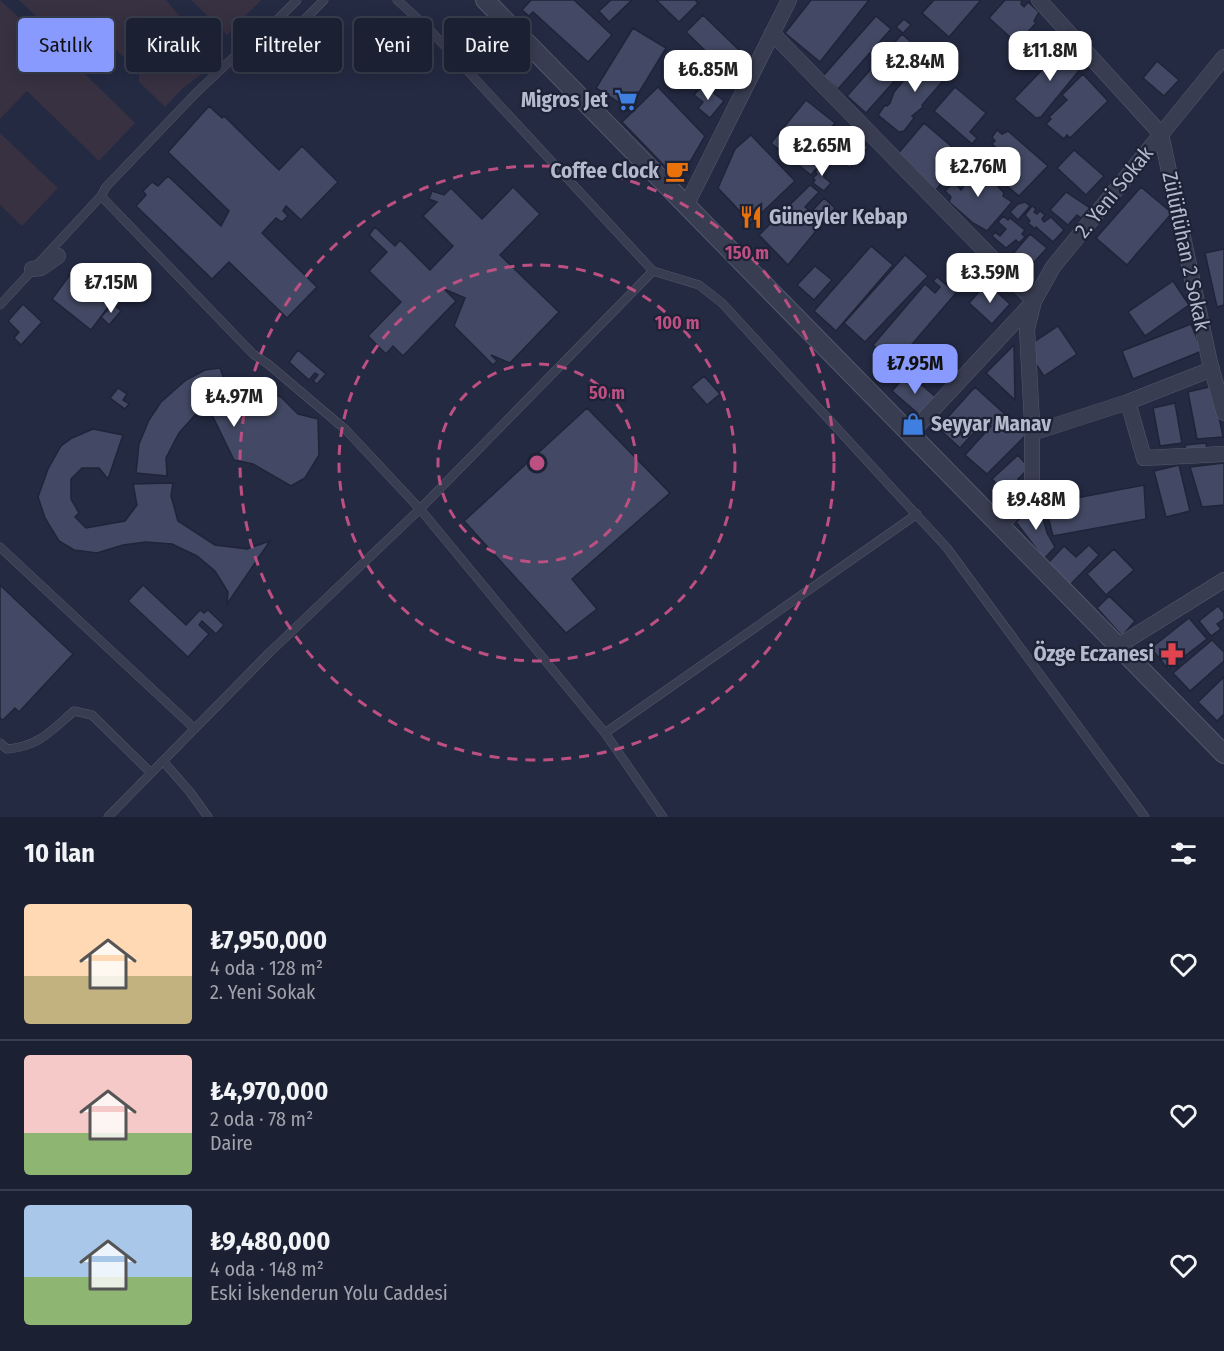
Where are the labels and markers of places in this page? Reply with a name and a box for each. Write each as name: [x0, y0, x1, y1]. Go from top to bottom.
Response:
pin: ₺11.8M: [1001, 31, 1099, 82]
pin: ₺2.84M: [866, 42, 964, 93]
pin: ₺6.85M: [659, 50, 757, 101]
place label: Migros Jet: [521, 87, 609, 113]
supermarket icon: Migros Jet: [613, 87, 639, 113]
pin: ₺2.65M: [773, 126, 871, 177]
pin: ₺2.76M: [929, 147, 1027, 198]
place label: Coffee Clock: [550, 158, 659, 184]
cafe icon: Coffee Clock: [664, 158, 690, 184]
restaurant icon: Güneyler Kebap: [738, 204, 764, 230]
place label: Güneyler Kebap: [769, 204, 908, 230]
pin: ₺3.59M: [941, 253, 1039, 304]
pin: ₺7.15M: [62, 263, 160, 314]
pin: ₺7.95M: [866, 344, 964, 395]
pin: ₺4.97M: [185, 377, 283, 428]
shop icon: Seyyar Manav: [900, 411, 926, 437]
place label: Seyyar Manav: [931, 411, 1051, 437]
centre of rings: [527, 453, 547, 473]
pin: ₺9.48M: [987, 480, 1085, 531]
place label: Özge Eczanesi: [1033, 640, 1154, 667]
pharmacy icon: Özge Eczanesi: [1159, 641, 1185, 667]

